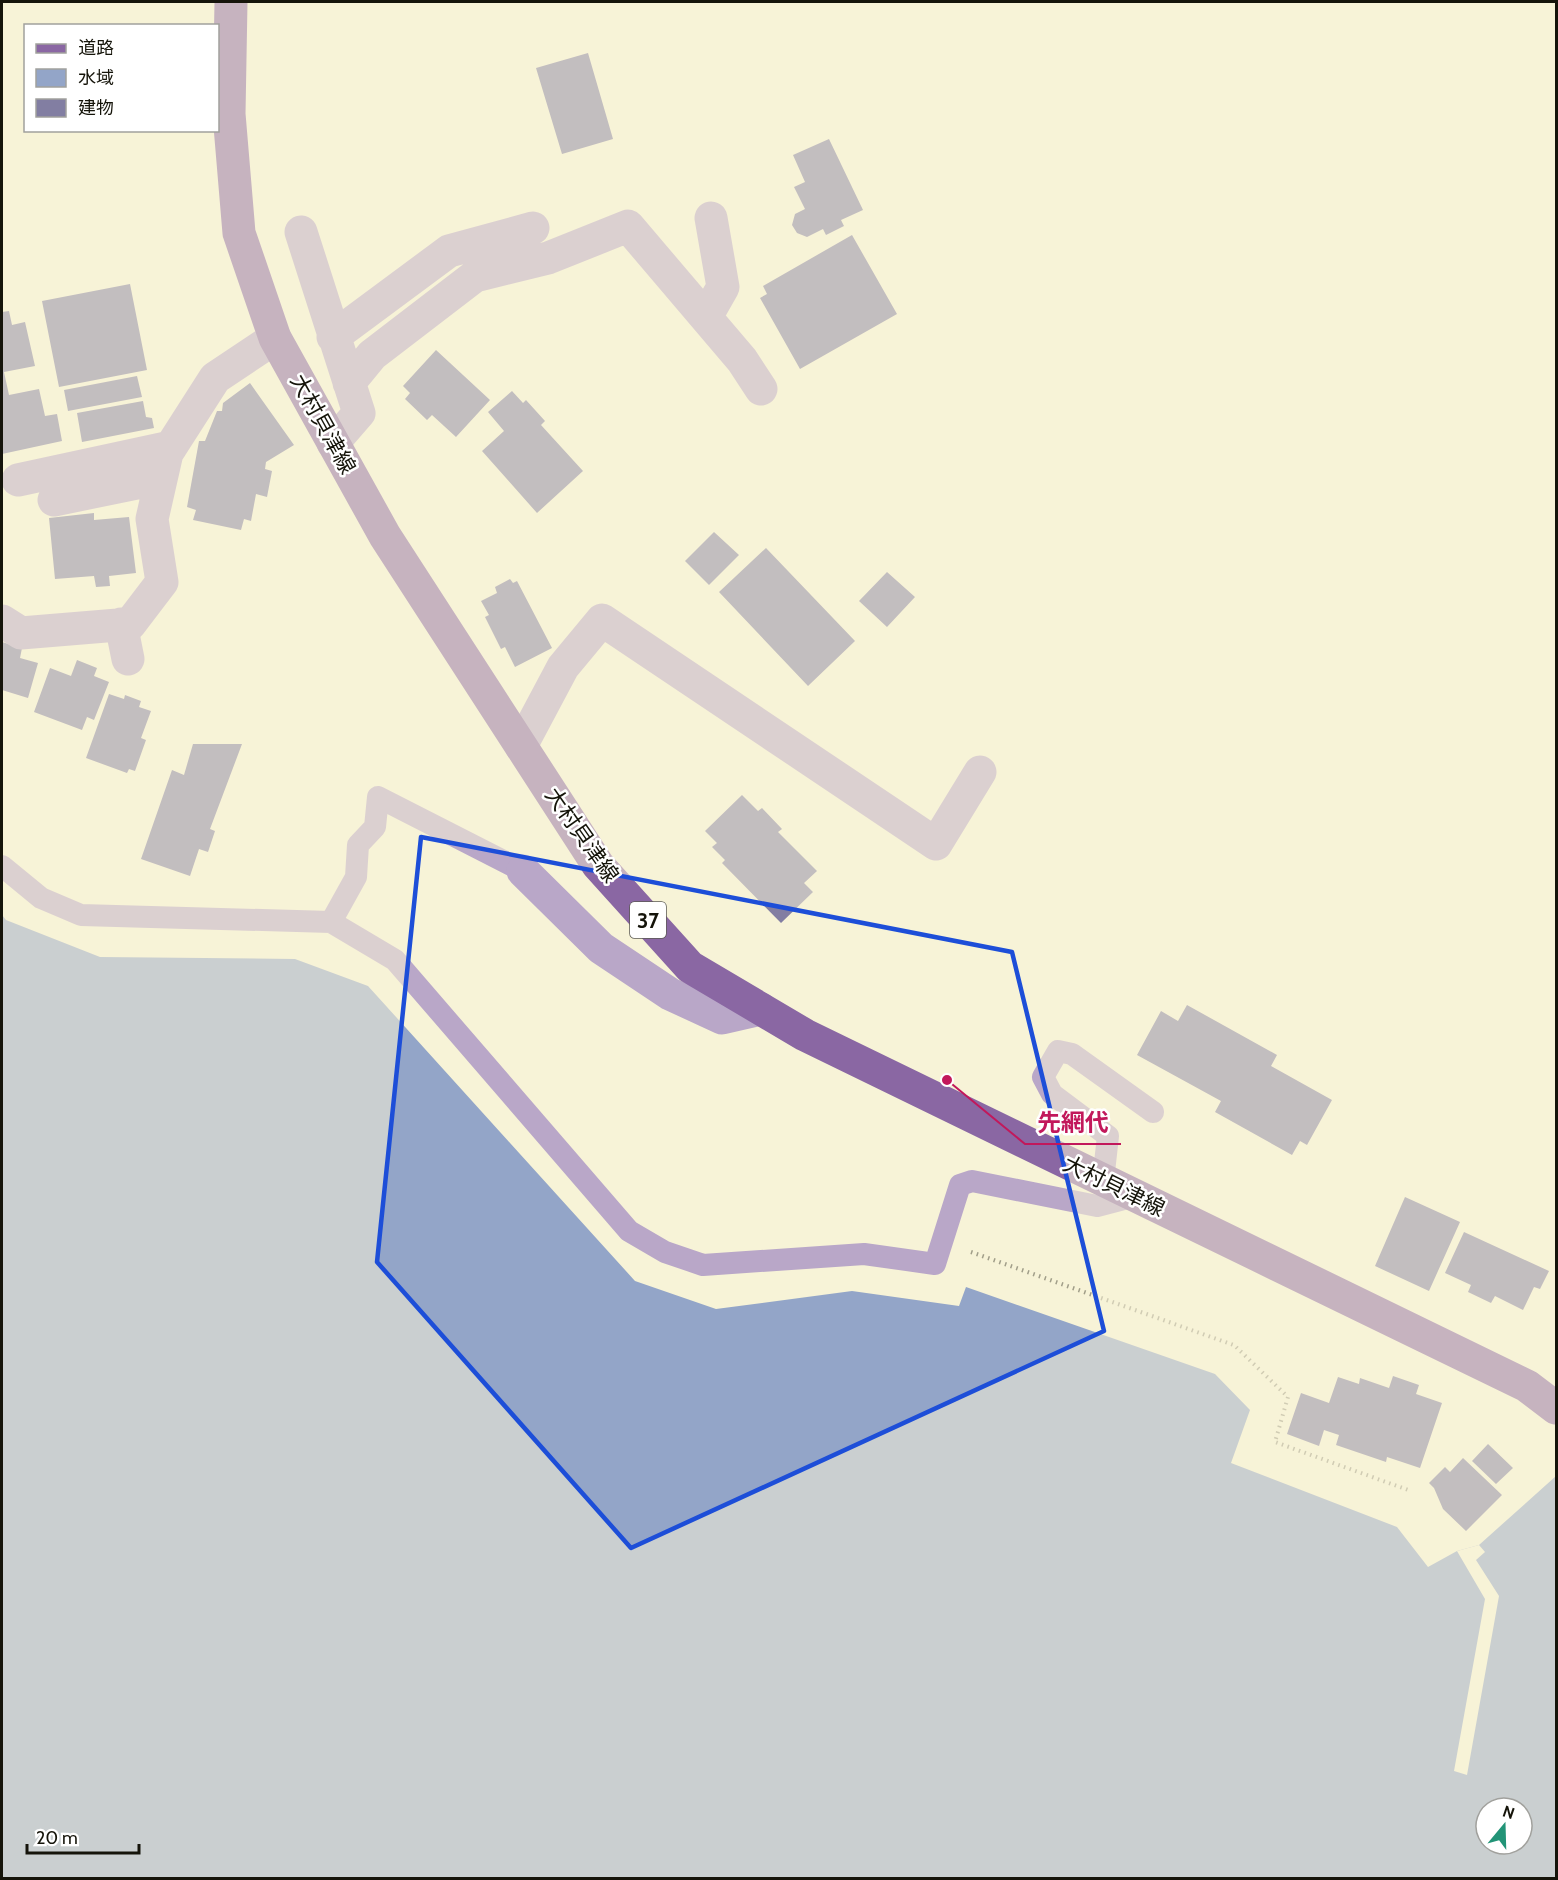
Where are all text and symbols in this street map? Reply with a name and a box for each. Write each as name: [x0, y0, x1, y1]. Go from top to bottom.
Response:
legend: [24, 24, 219, 132]
text: 道路: [78, 37, 114, 59]
text: 水域: [78, 67, 114, 89]
text: 建物: [78, 97, 114, 119]
street label: 大村貝津線: [285, 369, 361, 479]
street label: 大村貝津線: [539, 782, 625, 888]
road number: 37: [630, 902, 666, 938]
callout: 先網代: [1025, 1102, 1121, 1144]
text: 先網代: [1037, 1108, 1109, 1137]
street label: 大村貝津線: [1059, 1150, 1169, 1222]
north arrow: [1474, 1796, 1534, 1856]
text: N: [1500, 1801, 1517, 1823]
scale bar: [27, 1817, 140, 1855]
text: 20 m: [36, 1827, 78, 1849]

